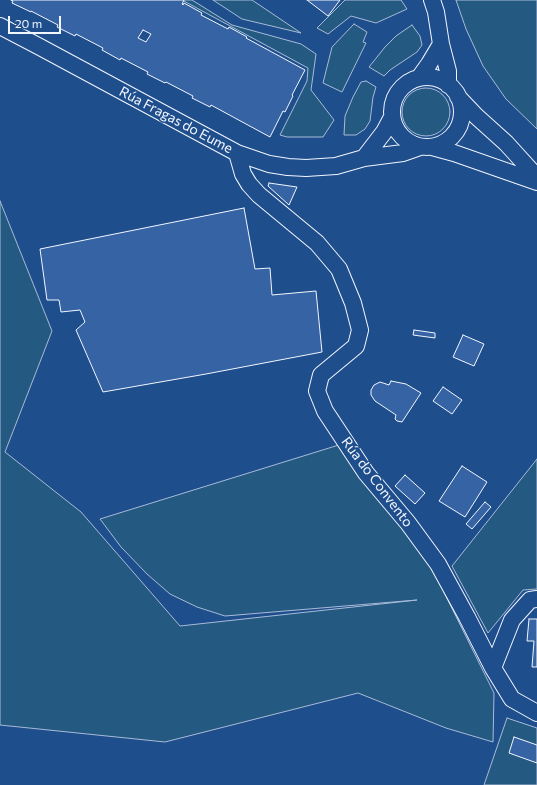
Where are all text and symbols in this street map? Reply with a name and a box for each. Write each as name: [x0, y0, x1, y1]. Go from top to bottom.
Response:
scale bar: [10, 8, 63, 34]
text: 20 m: [15, 16, 42, 30]
street label: Rúa Fragas do Eume: [116, 83, 236, 157]
street label: Rúa do Convento: [338, 434, 416, 530]

